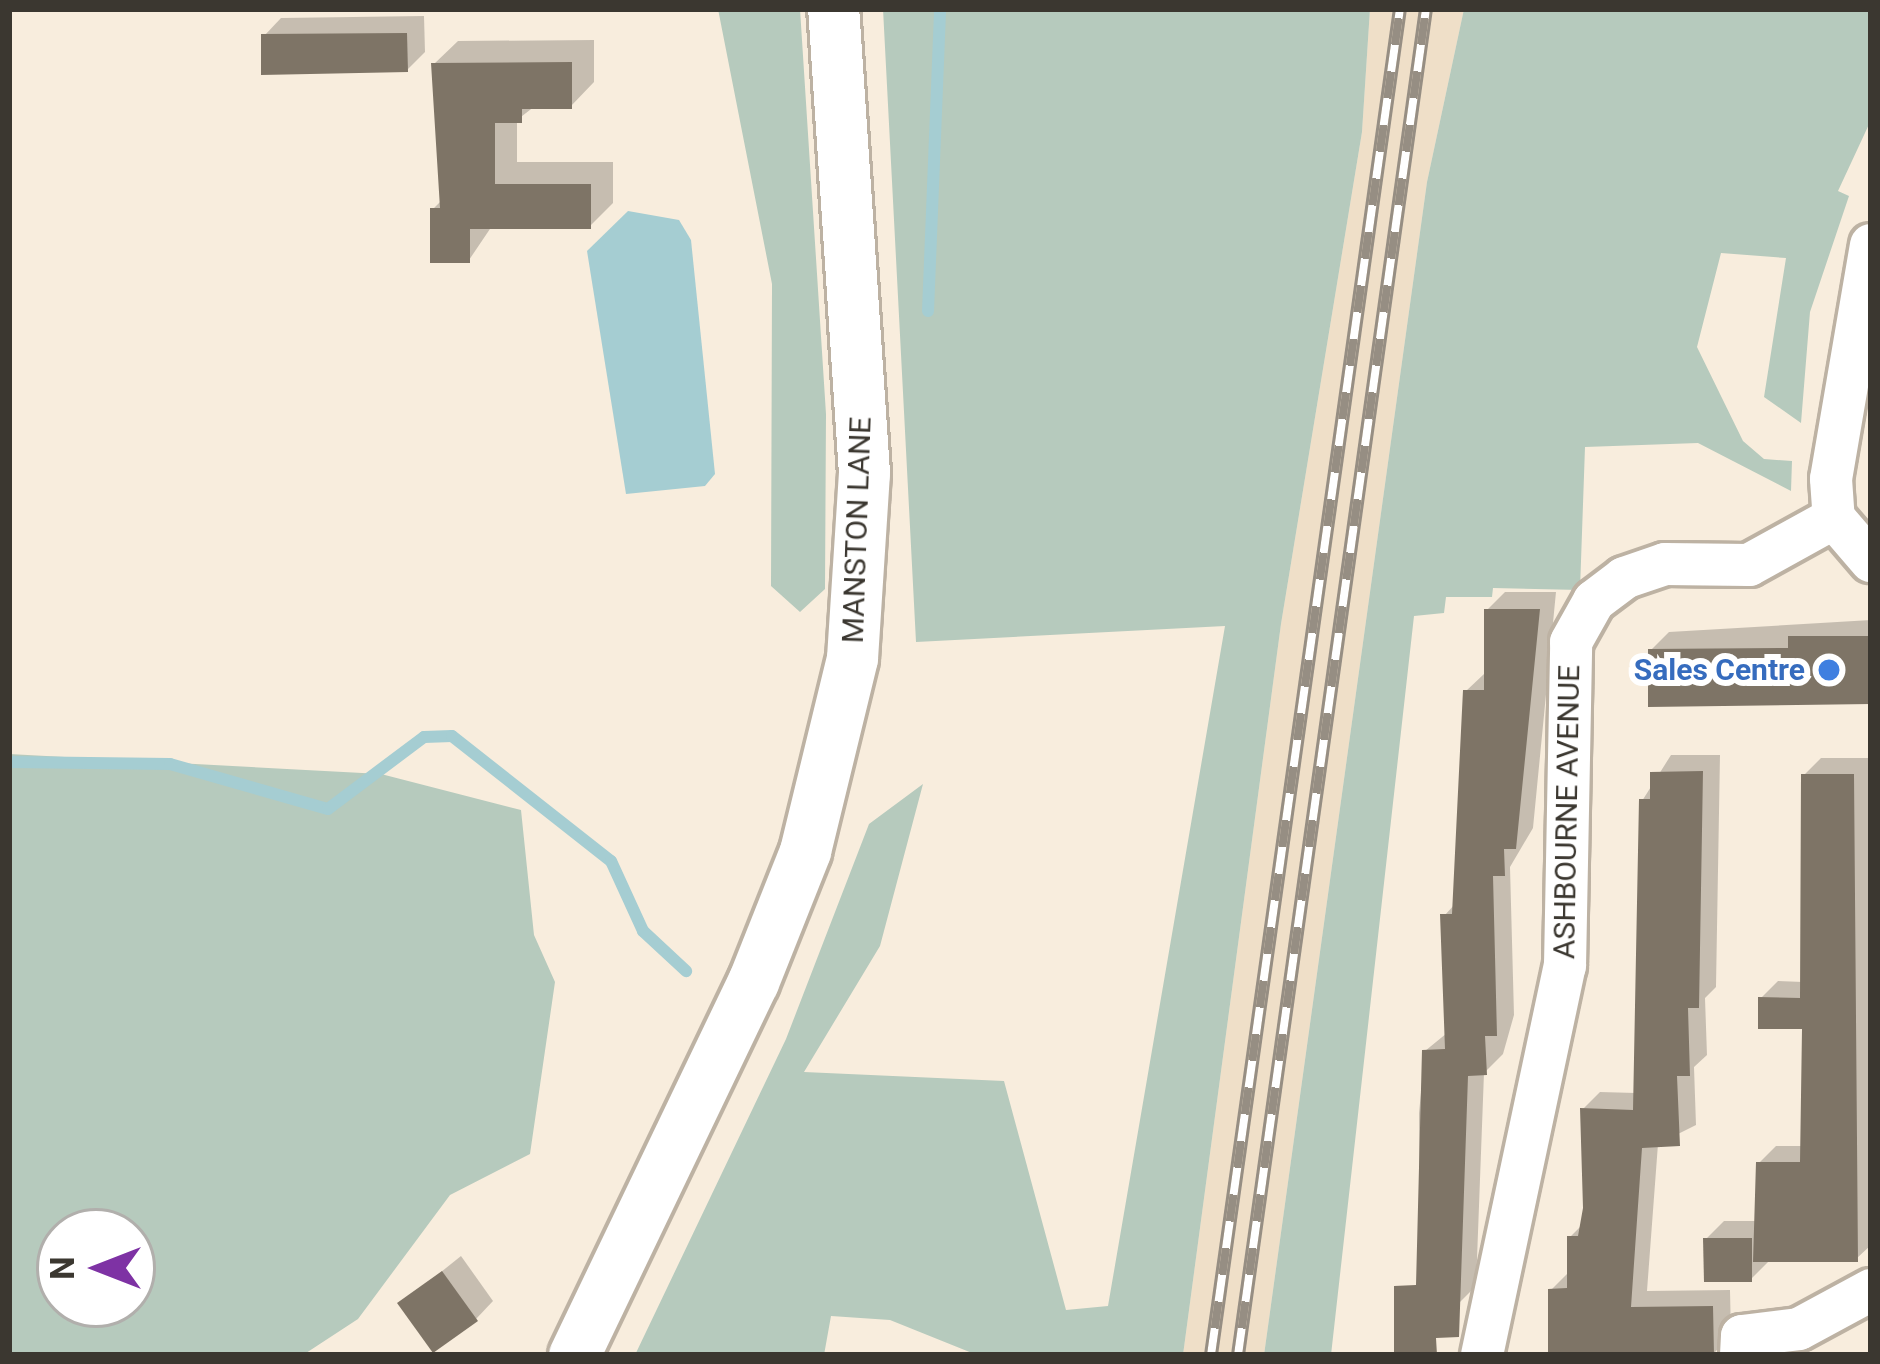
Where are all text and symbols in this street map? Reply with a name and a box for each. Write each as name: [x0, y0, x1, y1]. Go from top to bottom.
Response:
street label: MANSTON LANE: [835, 416, 879, 644]
place label: Sales Centre: [1634, 652, 1805, 688]
marker: Sales Centre: [1816, 657, 1842, 683]
street label: ASHBOURNE AVENUE: [1546, 665, 1588, 959]
north arrow: [36, 1208, 156, 1328]
text: N: [43, 1256, 82, 1280]

